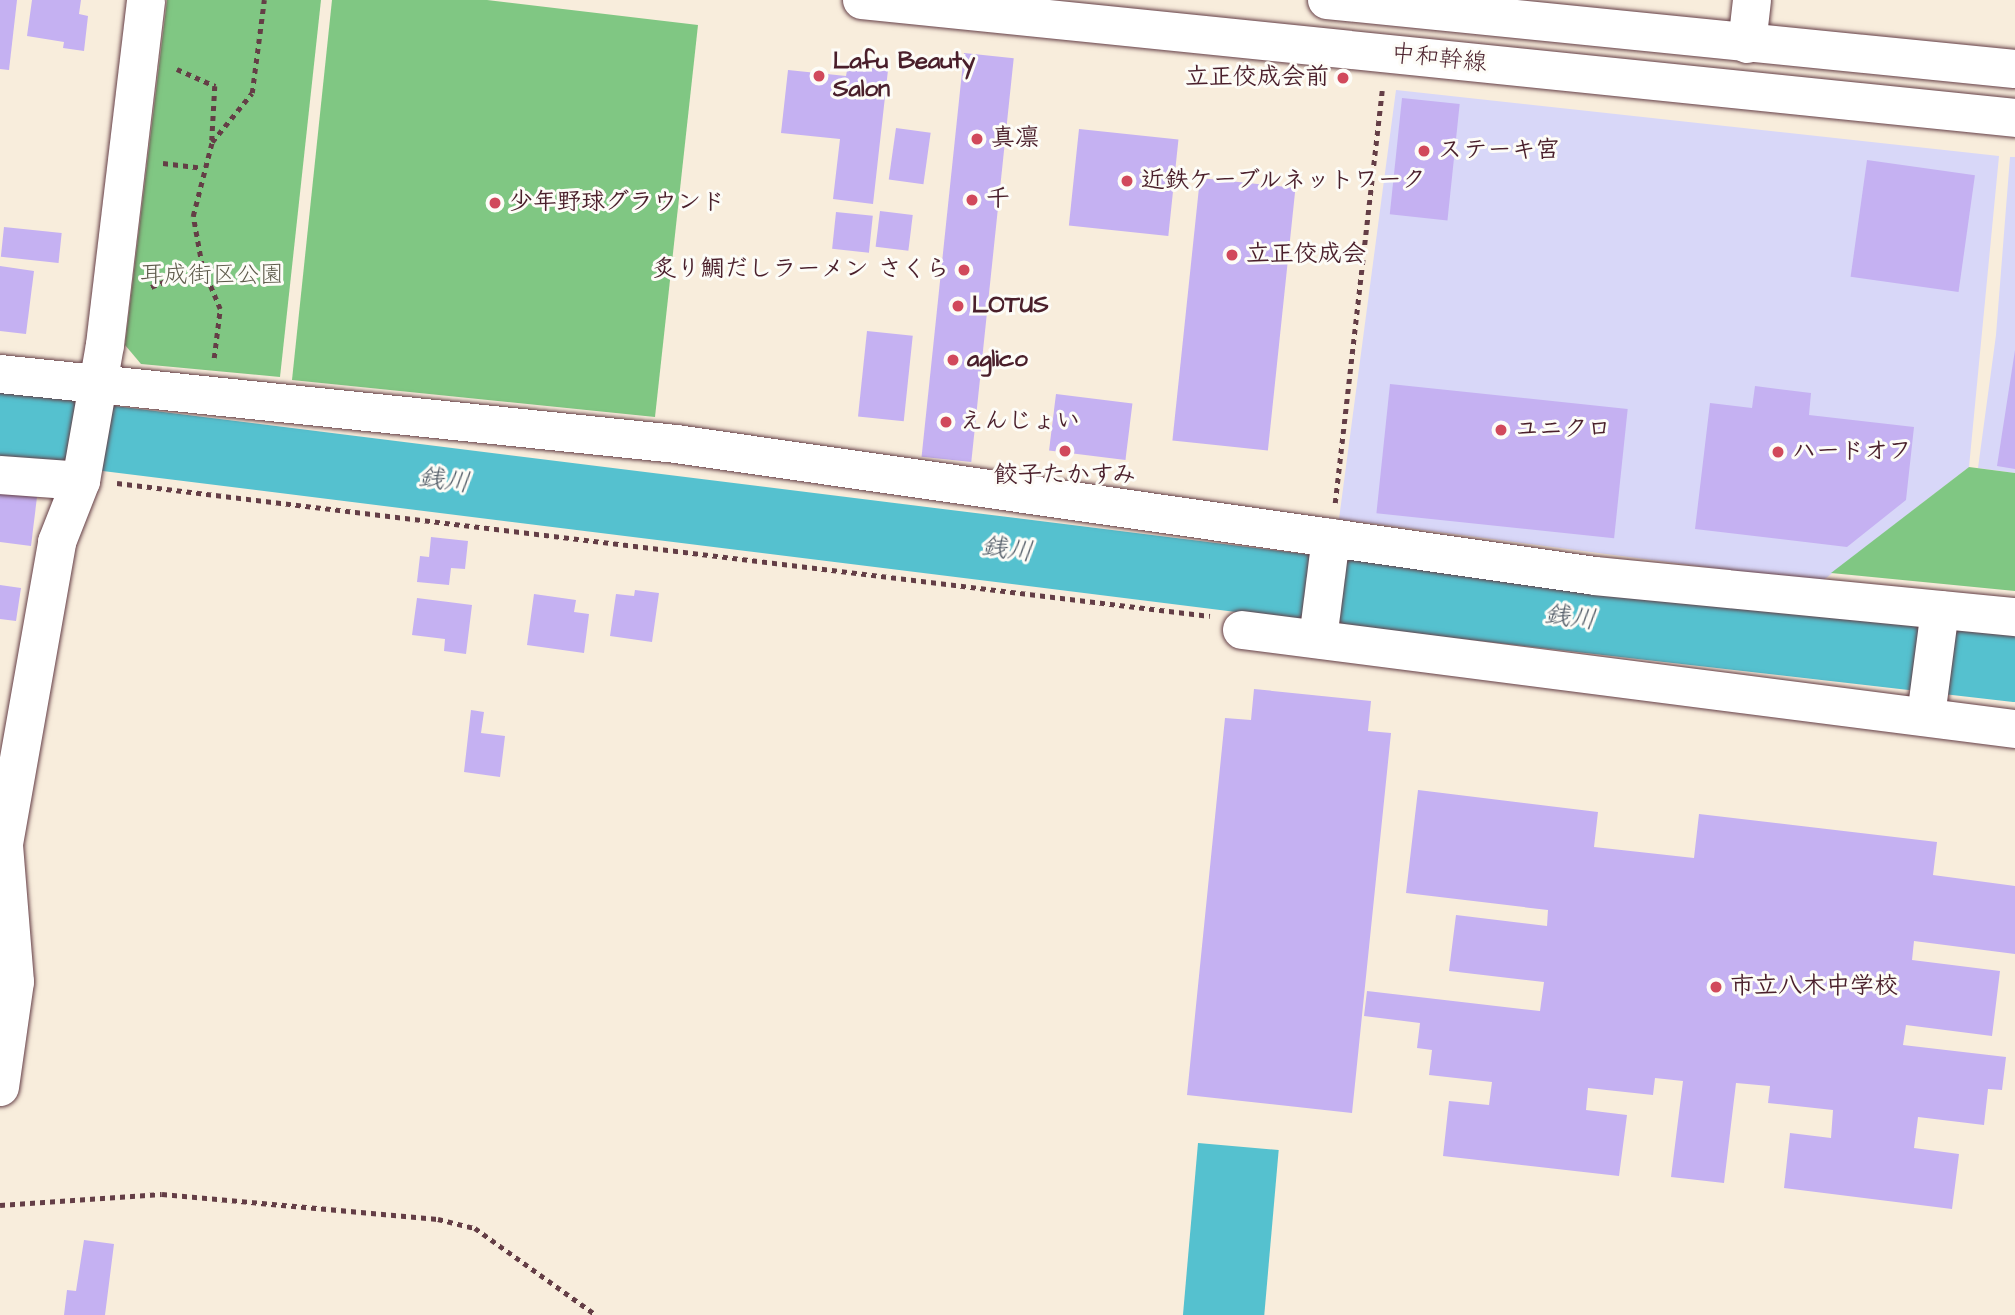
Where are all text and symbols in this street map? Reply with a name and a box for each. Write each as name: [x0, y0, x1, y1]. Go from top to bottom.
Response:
street label: 中和幹線: [1390, 40, 1488, 78]
place label: Lafu Beauty Salon: [833, 48, 975, 104]
place label: 立正佼成会前: [1185, 64, 1329, 92]
marker: Lafu Beauty Salon: [811, 68, 827, 84]
marker: 立正佼成会前: [1335, 70, 1351, 86]
place label: 真凛: [991, 125, 1039, 153]
marker: 真凛: [969, 131, 985, 147]
place label: ステーキ宮: [1438, 137, 1558, 165]
marker: ステーキ宮: [1416, 143, 1432, 159]
place label: 近鉄ケーブルネットワーク: [1141, 167, 1429, 195]
marker: 近鉄ケーブルネットワーク: [1119, 173, 1135, 189]
place label: 千: [986, 186, 1010, 214]
place label: 少年野球グラウンド: [509, 189, 725, 217]
marker: 千: [964, 192, 980, 208]
marker: 少年野球グラウンド: [487, 195, 503, 211]
place label: 立正佼成会: [1246, 241, 1366, 269]
marker: 立正佼成会: [1224, 247, 1240, 263]
place label: 炙り鯛だしラーメン さくら: [652, 256, 950, 284]
park label: 耳成街区公園: [140, 262, 284, 290]
marker: 炙り鯛だしラーメン さくら: [956, 262, 972, 278]
place label: LOTUS: [972, 292, 1049, 320]
marker: LOTUS: [950, 298, 966, 314]
place label: aglico: [967, 346, 1028, 374]
marker: aglico: [945, 352, 961, 368]
place label: えんじょい: [960, 408, 1080, 436]
marker: えんじょい: [938, 414, 954, 430]
place label: ユニクロ: [1515, 416, 1611, 444]
marker: ユニクロ: [1493, 422, 1509, 438]
place label: ハードオフ: [1792, 438, 1912, 466]
marker: 餃子たかすみ: [1057, 443, 1073, 459]
marker: ハードオフ: [1770, 444, 1786, 460]
water label: 銭川: [416, 462, 472, 500]
place label: 餃子たかすみ: [993, 462, 1137, 490]
water label: 銭川: [979, 531, 1035, 569]
water label: 銭川: [1542, 599, 1598, 637]
place label: 市立八木中学校: [1730, 973, 1898, 1001]
marker: 市立八木中学校: [1708, 979, 1724, 995]

